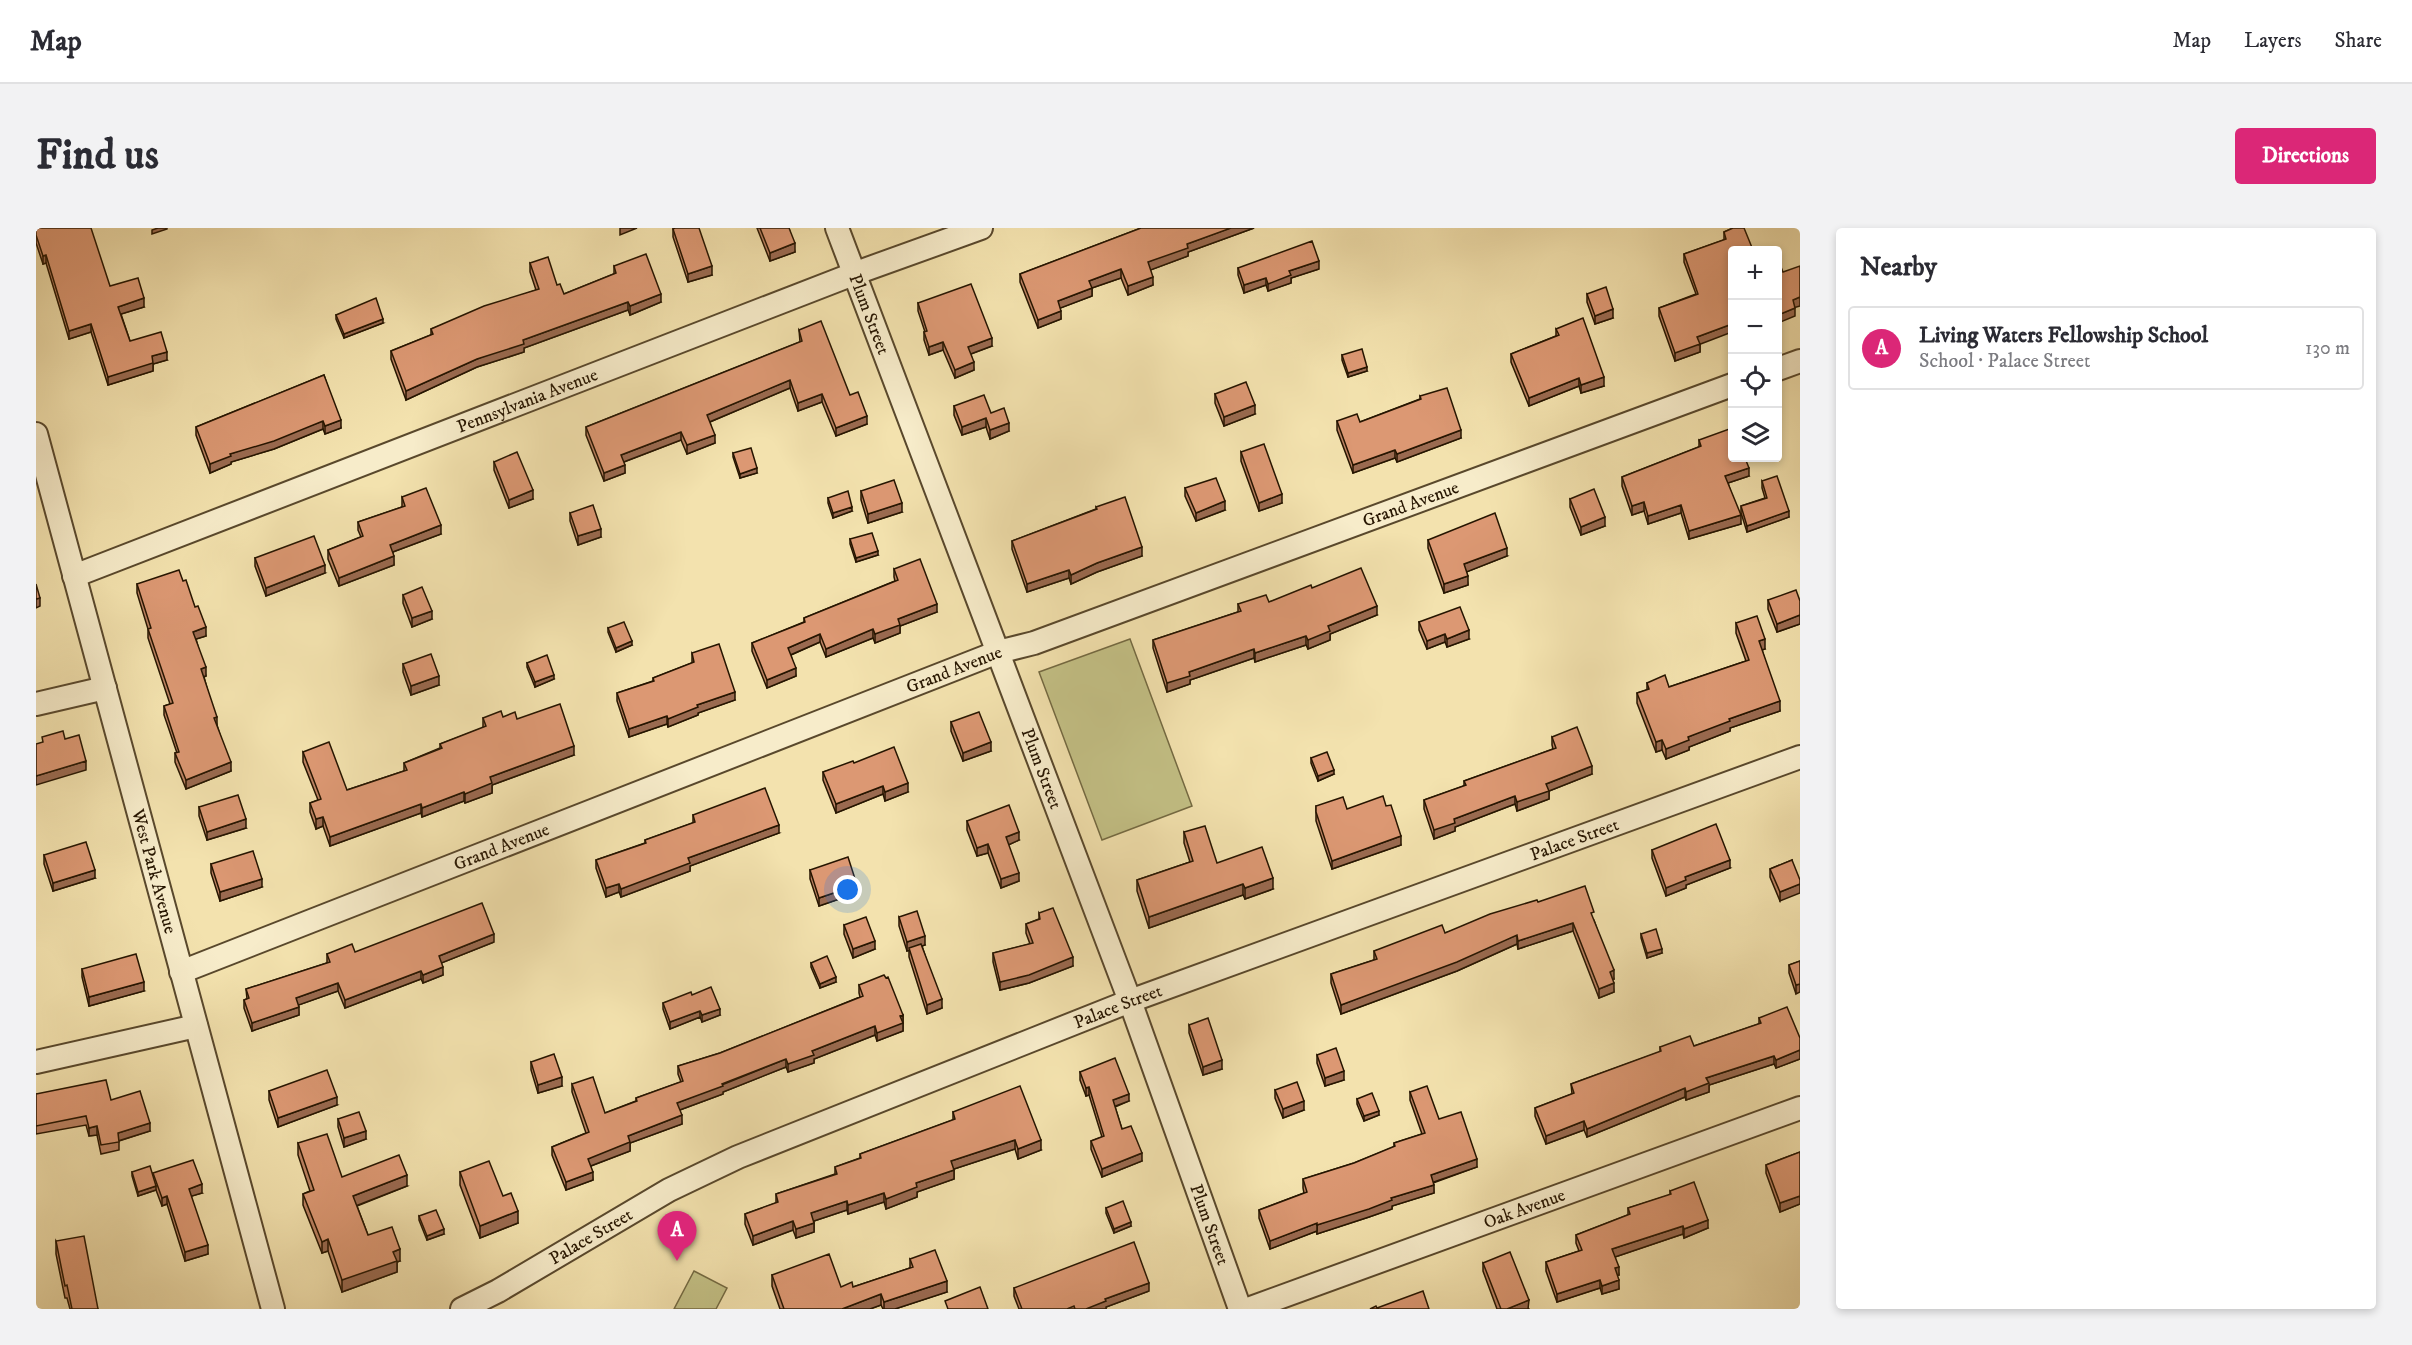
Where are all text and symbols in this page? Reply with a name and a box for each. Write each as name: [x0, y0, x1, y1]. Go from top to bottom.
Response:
text: Map: [30, 24, 82, 59]
text: Map: [2172, 28, 2211, 54]
text: Layers: [2244, 28, 2302, 54]
text: Share: [2335, 28, 2382, 54]
button: Directions: [2235, 128, 2376, 184]
text: Find us: [36, 130, 159, 182]
map controls: [1728, 246, 1782, 462]
button: +: [1728, 246, 1782, 300]
text: Nearby: [1860, 251, 1937, 284]
street label: Plum Street: [843, 271, 894, 358]
button: −: [1728, 300, 1782, 354]
text: Living Waters Fellowship School: [1919, 322, 2208, 349]
text: A: [1875, 336, 1888, 361]
text: 130 m: [2305, 336, 2350, 361]
text: School · Palace Street: [1919, 349, 2090, 374]
button: locate: [1728, 354, 1782, 408]
street label: Pennsylvania Avenue: [454, 364, 601, 439]
button: layers: [1728, 408, 1782, 462]
street label: Grand Avenue: [1360, 477, 1462, 533]
street label: Grand Avenue: [903, 642, 1005, 699]
street label: Plum Street: [1016, 725, 1066, 812]
street label: West Park Avenue: [126, 806, 181, 936]
street label: Palace Street: [1527, 814, 1622, 866]
street label: Grand Avenue: [451, 819, 553, 876]
your location: [833, 875, 862, 904]
street label: Palace Street: [1071, 980, 1166, 1034]
street label: Plum Street: [1184, 1181, 1234, 1269]
street label: Oak Avenue: [1481, 1184, 1568, 1234]
street label: Palace Street: [546, 1204, 637, 1270]
pin: A: [658, 1212, 696, 1261]

